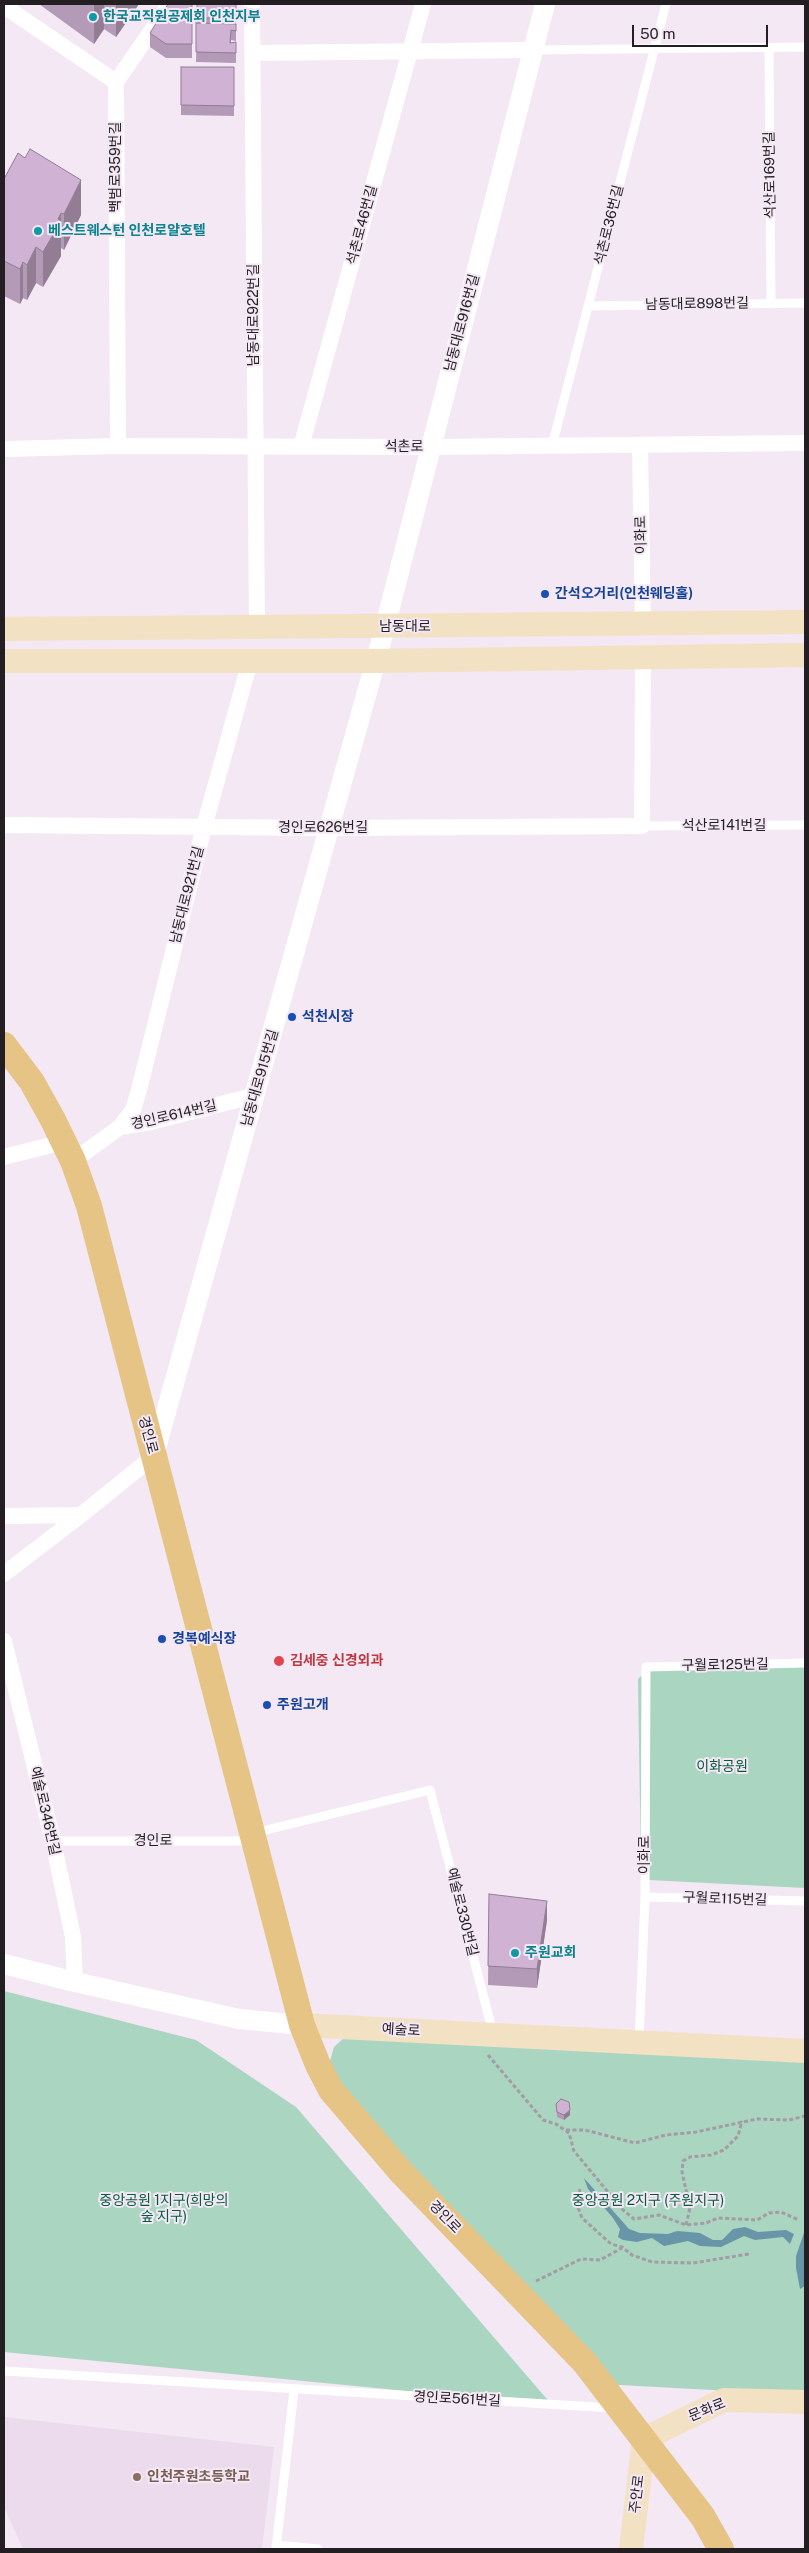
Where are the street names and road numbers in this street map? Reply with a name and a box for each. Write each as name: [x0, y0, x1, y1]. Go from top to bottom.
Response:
street label: 백범로359번길: [108, 122, 124, 212]
street label: 석산로169번길: [761, 131, 779, 219]
street label: 석촌로46번길: [343, 183, 381, 267]
street label: 석촌로36번길: [591, 183, 627, 267]
street label: 남동대로922번길: [246, 264, 262, 366]
street label: 남동대로916번길: [441, 272, 483, 374]
street label: 남동대로898번길: [645, 295, 749, 313]
street label: 석촌로: [385, 439, 423, 455]
street label: 이화로: [632, 516, 650, 554]
street label: 남동대로: [379, 619, 431, 635]
street label: 석산로141번길: [682, 818, 766, 834]
street label: 경인로626번길: [278, 820, 368, 836]
street label: 남동대로921번길: [167, 844, 207, 946]
street label: 남동대로915번길: [238, 1027, 282, 1129]
street label: 경인로614번길: [129, 1097, 219, 1133]
street label: 경인로: [135, 1414, 161, 1456]
street label: 구월로125번길: [681, 1656, 769, 1674]
street label: 예술로346번길: [27, 1765, 63, 1857]
street label: 경인로: [134, 1833, 172, 1849]
street label: 이화로: [637, 1836, 653, 1874]
street label: 예술로330번길: [443, 1866, 481, 1958]
street label: 구월로115번길: [682, 1889, 768, 1909]
street label: 예술로: [381, 2021, 421, 2039]
street label: 경인로: [426, 2197, 464, 2237]
street label: 경인로561번길: [413, 2388, 501, 2410]
street label: 문화로: [686, 2395, 728, 2425]
street label: 주안로: [626, 2474, 648, 2514]

